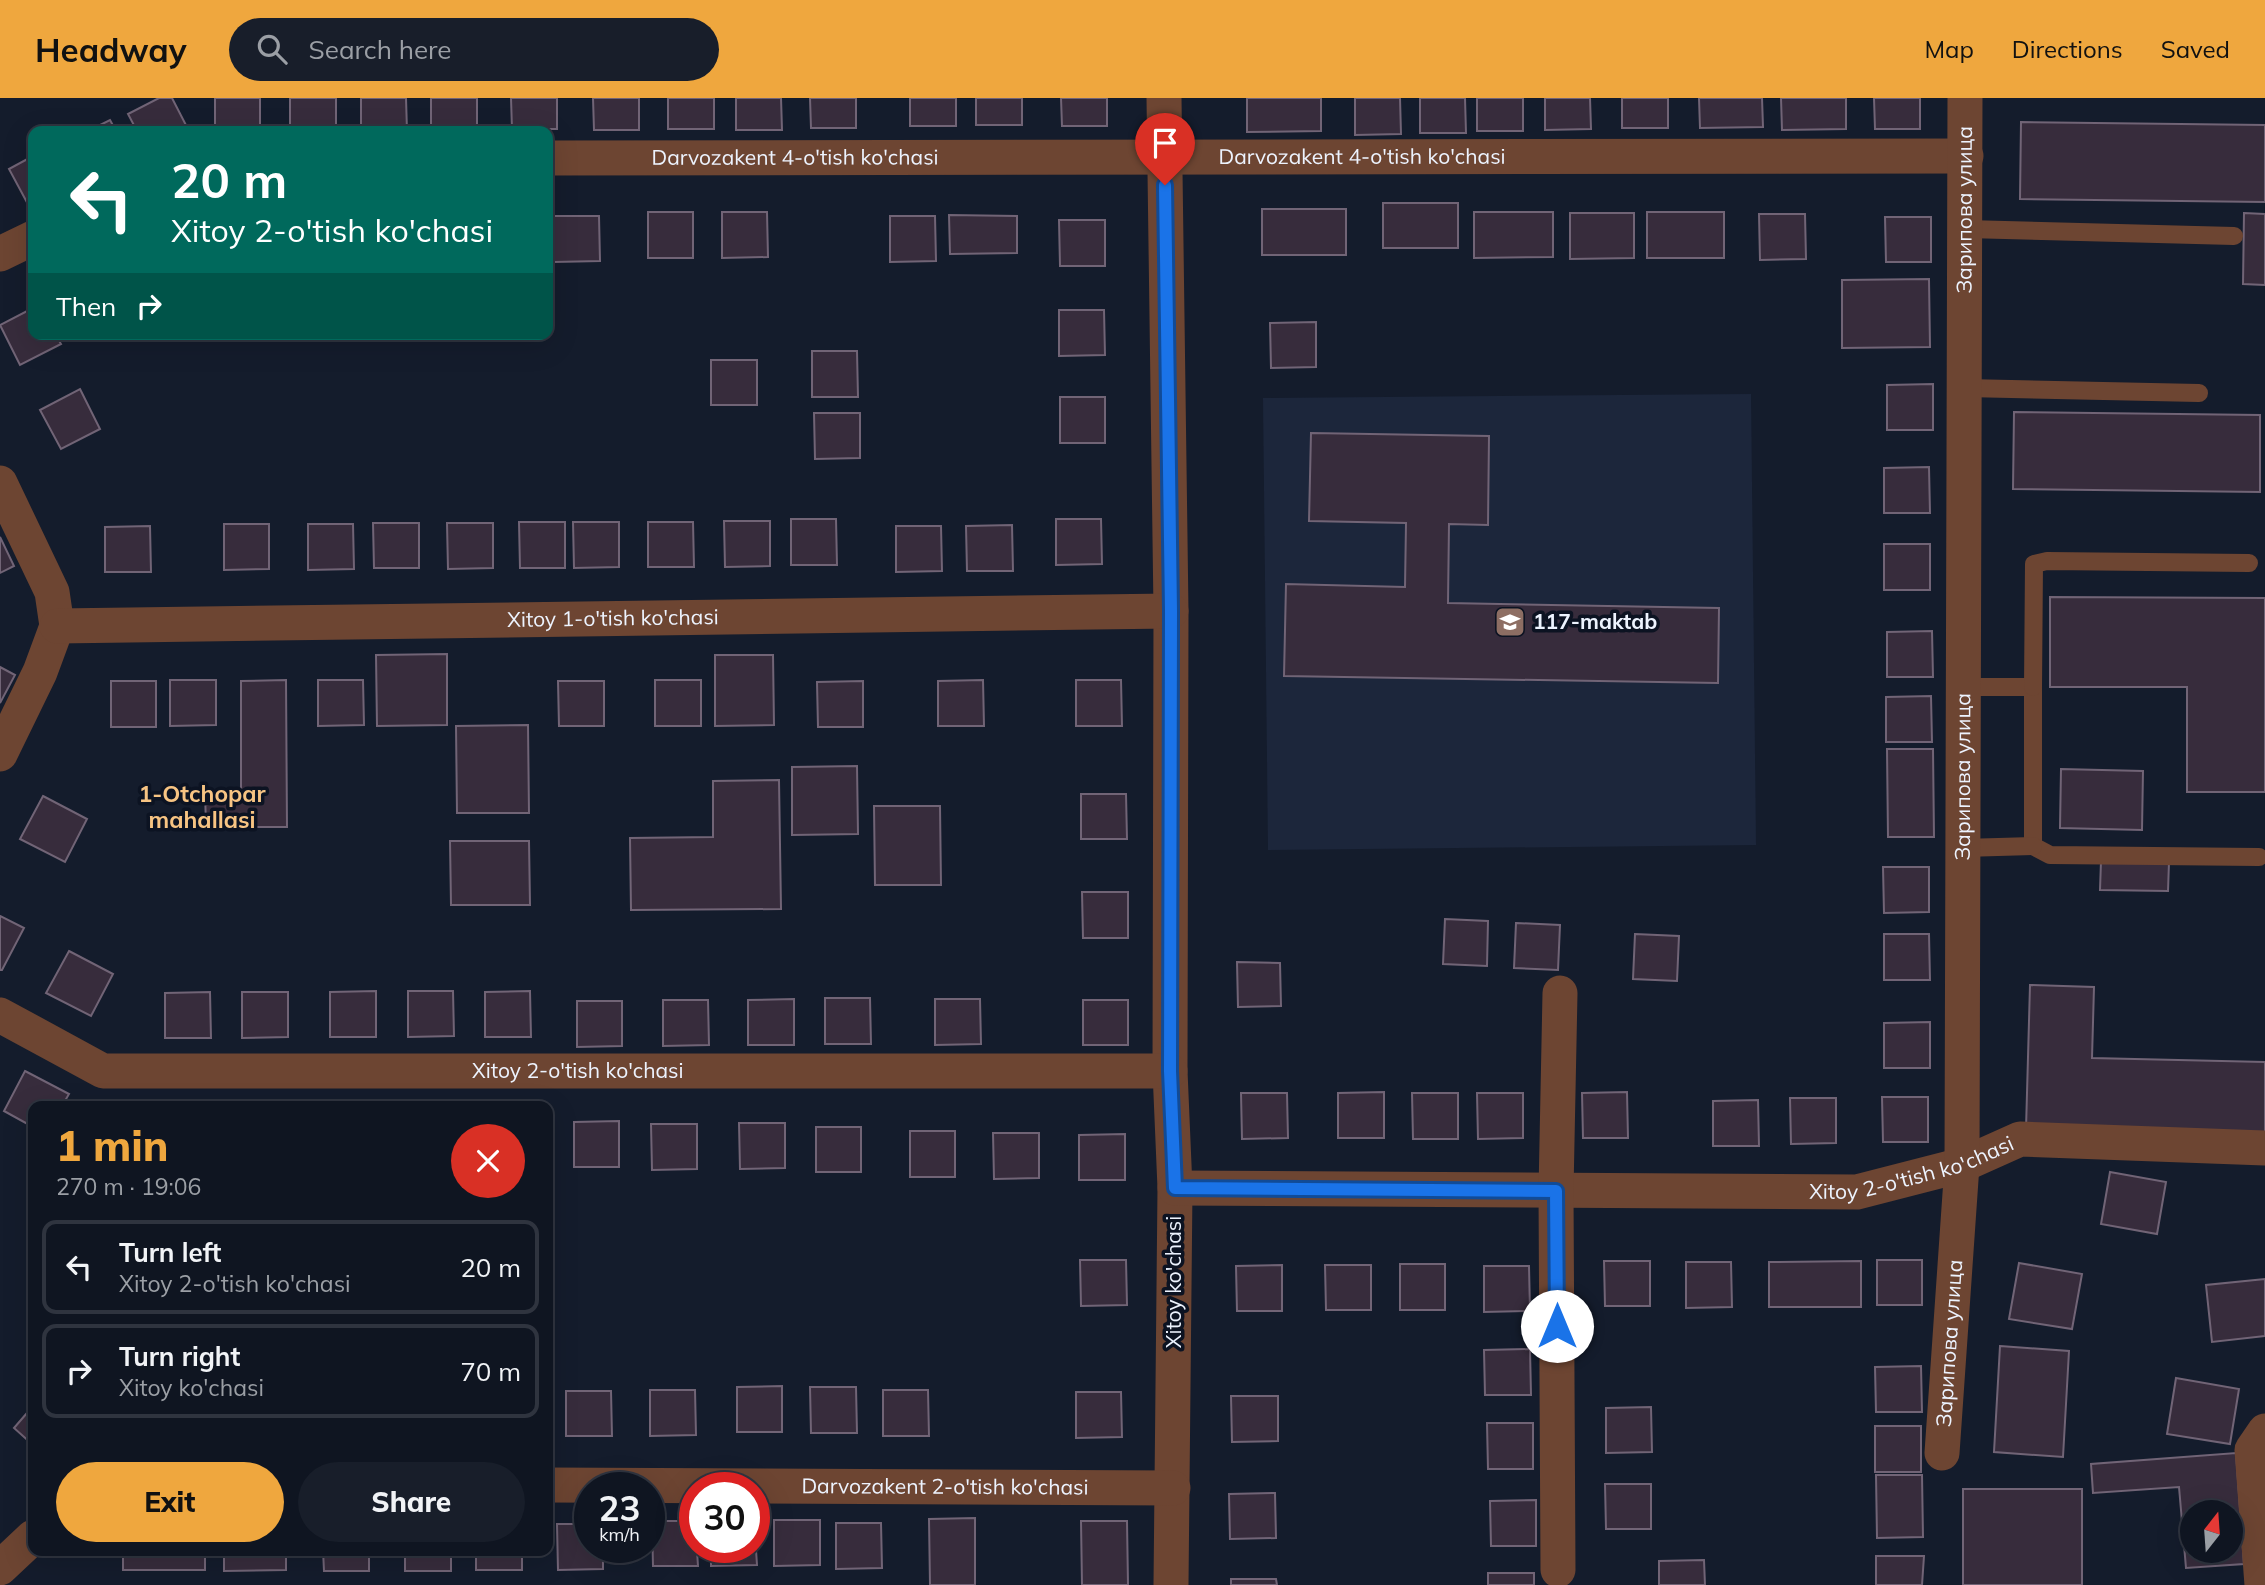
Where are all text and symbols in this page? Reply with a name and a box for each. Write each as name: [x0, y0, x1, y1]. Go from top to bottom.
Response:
search box: [229, 18, 719, 81]
text: Headway: [35, 29, 187, 70]
icon: search: [253, 30, 291, 68]
text: Search here: [309, 33, 451, 66]
text: Map: [1924, 34, 1974, 64]
text: Directions: [2012, 34, 2123, 64]
text: Saved: [2161, 34, 2230, 64]
pin: [1135, 113, 1195, 185]
icon: arrive: [1146, 124, 1184, 162]
street label: Зарипова улица: [1950, 126, 1977, 294]
street label: Darvozakent 4-o'tish ko'chasi: [651, 143, 939, 170]
street label: Darvozakent 4-o'tish ko'chasi: [1218, 143, 1506, 169]
text: 20 m: [171, 149, 287, 210]
icon: left: [56, 154, 147, 245]
text: Xitoy 2-o'tish ko'chasi: [171, 210, 493, 250]
icon: right: [130, 287, 168, 325]
text: Then: [56, 290, 116, 323]
street label: Xitoy 1-o'tish ko'chasi: [507, 603, 719, 632]
school or university icon: 117-maktab: [1493, 605, 1527, 639]
place label: 117-maktab: [1533, 608, 1657, 634]
street label: Зарипова улица: [1949, 693, 1975, 861]
district label: 1-Otchopar mahallasi: [138, 779, 266, 834]
street label: Xitoy 2-o'tish ko'chasi: [472, 1057, 684, 1083]
text: 1 min: [56, 1119, 169, 1172]
button: close: [451, 1124, 525, 1198]
street label: Xitoy 2-o'tish ko'chasi: [1809, 1130, 2017, 1204]
text: 270 m · 19:06: [56, 1172, 201, 1201]
street label: Xitoy ko'chasi: [1160, 1216, 1186, 1348]
text: Turn left: [119, 1236, 221, 1269]
icon: left: [60, 1248, 98, 1286]
text: 20 m: [460, 1251, 521, 1284]
street label: Зарипова улица: [1930, 1259, 1967, 1428]
text: Xitoy 2-o'tish ko'chasi: [119, 1269, 351, 1298]
position arrow: [1520, 1289, 1594, 1363]
text: Turn right: [119, 1340, 240, 1373]
icon: right: [60, 1352, 98, 1390]
text: 70 m: [460, 1355, 521, 1388]
text: Xitoy ko'chasi: [119, 1373, 264, 1402]
button: Exit: [56, 1462, 284, 1542]
button: Share: [298, 1462, 525, 1542]
speed limit sign: 30: [679, 1472, 770, 1563]
street label: Darvozakent 2-o'tish ko'chasi: [801, 1472, 1089, 1500]
text: 23: [598, 1486, 641, 1530]
north arrow: [2180, 1500, 2244, 1563]
map controls: [2180, 1500, 2243, 1563]
text: km/h: [599, 1523, 640, 1546]

